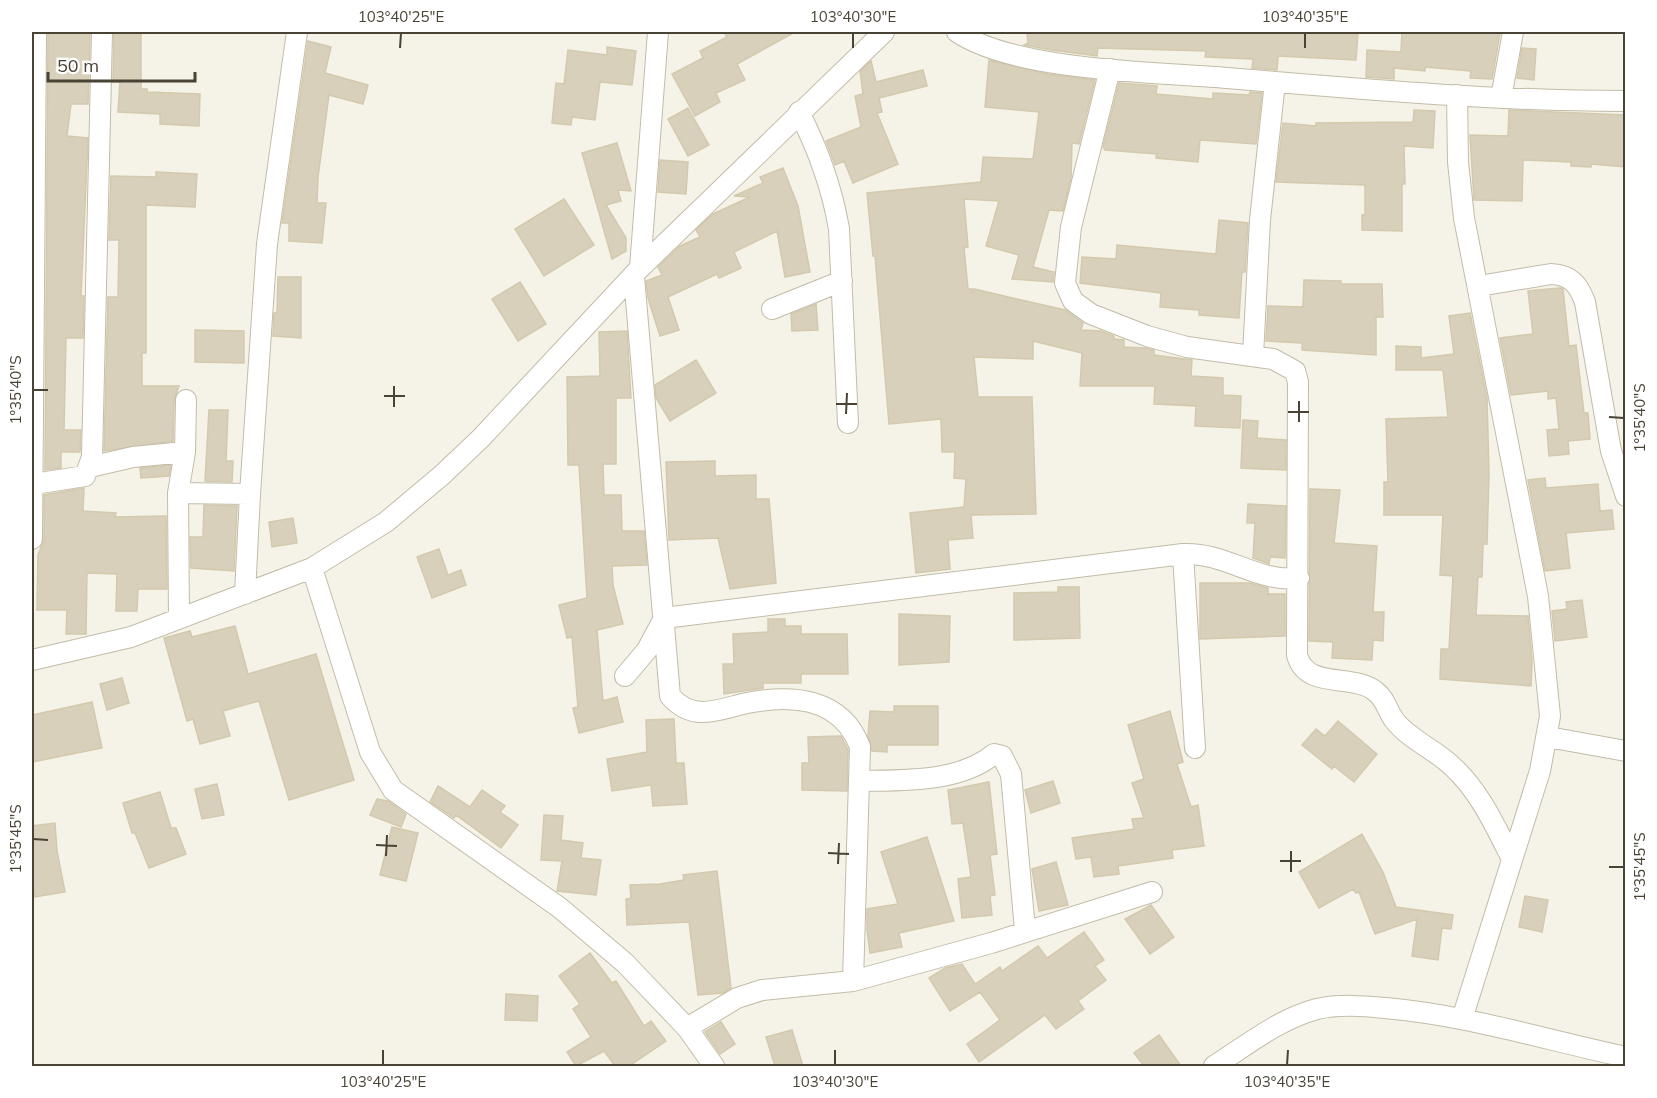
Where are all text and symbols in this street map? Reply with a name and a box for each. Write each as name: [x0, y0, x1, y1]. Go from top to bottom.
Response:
text: 103°40'25"E: [358, 7, 444, 26]
text: 103°40'30"E: [810, 7, 896, 26]
text: 103°40'35"E: [1262, 7, 1348, 26]
scale bar: [48, 45, 195, 83]
text: 50 m: [57, 54, 99, 77]
text: 1°35'40"S: [6, 355, 25, 425]
text: 1°35'40"S: [1630, 383, 1649, 453]
text: 1°35'45"S: [6, 804, 25, 874]
text: 1°35'45"S: [1630, 832, 1649, 902]
text: 103°40'25"E: [340, 1072, 426, 1091]
text: 103°40'30"E: [792, 1072, 878, 1091]
text: 103°40'35"E: [1244, 1072, 1330, 1091]

